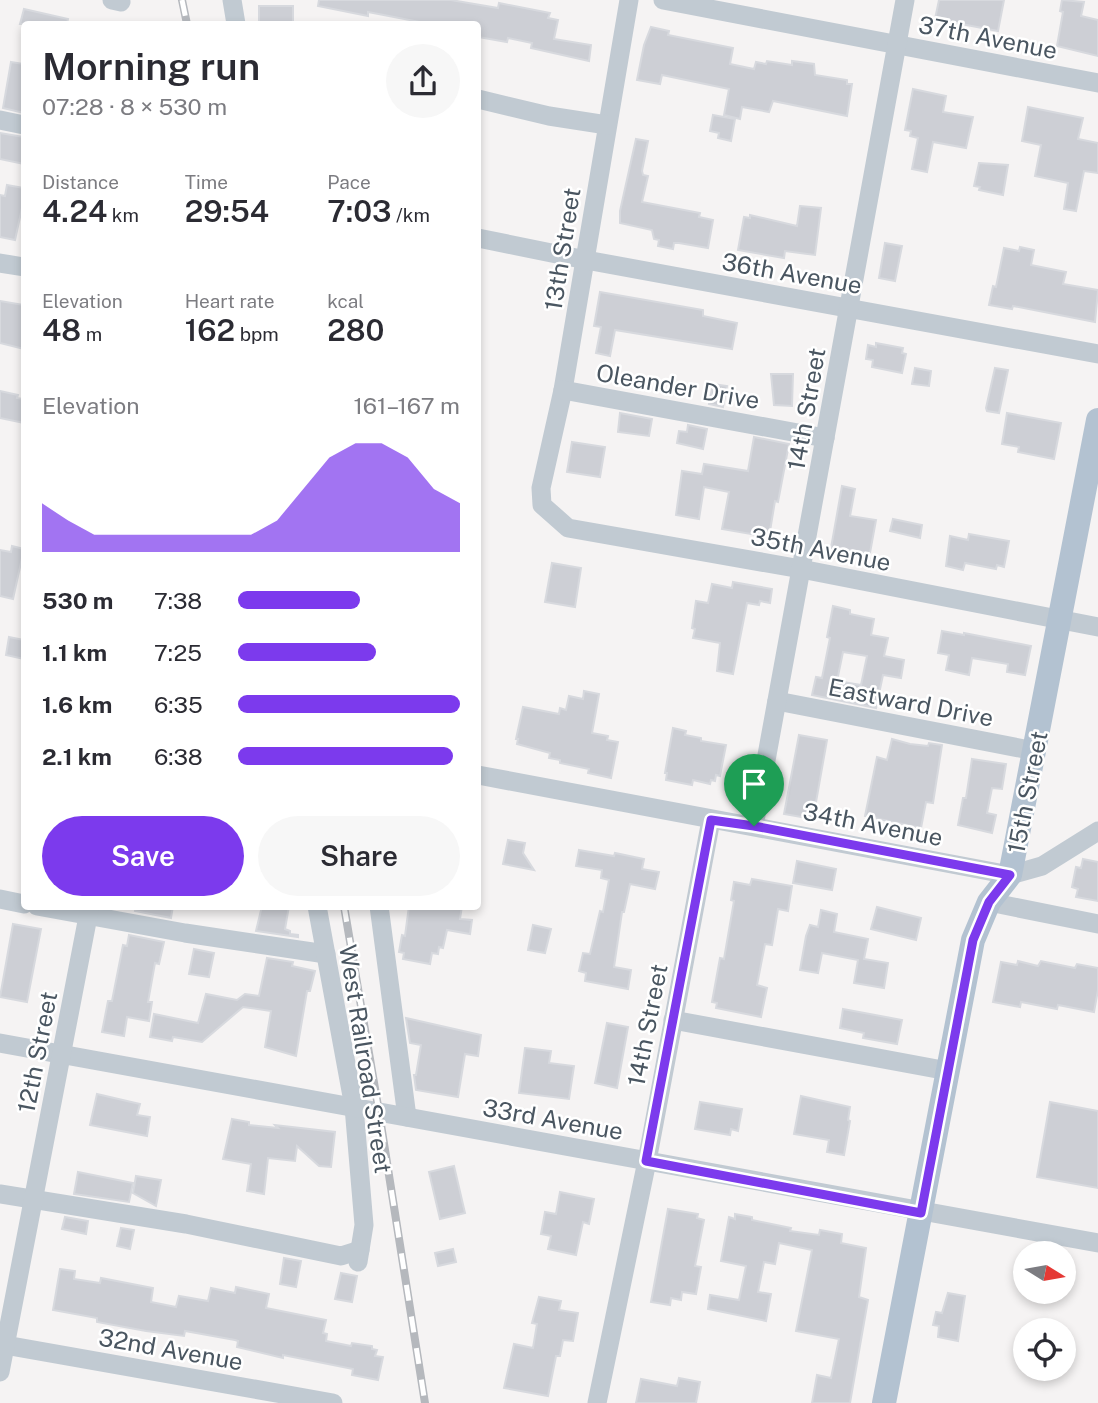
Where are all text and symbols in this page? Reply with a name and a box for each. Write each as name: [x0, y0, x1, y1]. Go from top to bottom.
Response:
street label: 37th Avenue: [916, 10, 1060, 64]
text: Morning run: [42, 44, 260, 89]
button: share: [386, 44, 460, 118]
text: 07:28 · 8 × 530 m: [42, 93, 227, 120]
text: Distance: [42, 171, 119, 193]
text: Time: [185, 171, 228, 193]
text: Pace: [327, 171, 371, 193]
street label: 13th Street: [538, 186, 586, 312]
text: 4.24: [42, 193, 107, 229]
text: 29:54: [185, 193, 269, 229]
text: 7:03: [327, 193, 391, 229]
text: km: [107, 204, 139, 226]
text: /km: [391, 204, 430, 226]
street label: 36th Avenue: [720, 247, 864, 299]
text: Elevation: [42, 290, 123, 312]
text: Heart rate: [185, 290, 274, 312]
text: kcal: [327, 290, 364, 312]
text: 48: [42, 312, 81, 348]
text: 162: [185, 312, 235, 348]
text: 280: [327, 312, 384, 348]
text: m: [81, 323, 102, 345]
text: bpm: [235, 323, 279, 345]
street label: 14th Street: [781, 346, 831, 472]
street label: Oleander Drive: [594, 358, 762, 414]
text: Elevation: [42, 392, 140, 419]
text: 161–167 m: [353, 392, 460, 419]
street label: 35th Avenue: [749, 522, 893, 576]
text: 530 m: [42, 587, 113, 614]
text: 7:38: [154, 587, 202, 614]
text: 1.1 km: [42, 639, 107, 666]
text: 7:25: [154, 639, 202, 666]
street label: Eastward Drive: [826, 672, 996, 732]
text: 1.6 km: [42, 691, 112, 718]
text: 6:35: [154, 691, 203, 718]
street label: 15th Street: [1001, 728, 1053, 856]
text: 2.1 km: [42, 743, 112, 770]
text: 6:38: [154, 743, 203, 770]
pin: [724, 754, 784, 826]
icon: arrive: [735, 765, 773, 803]
street label: 34th Avenue: [801, 797, 945, 851]
button: Save: [42, 816, 244, 896]
button: Share: [258, 816, 460, 896]
street label: West Railroad Street: [334, 943, 398, 1175]
street label: 14th Street: [621, 961, 673, 1089]
street label: 12th Street: [12, 989, 62, 1115]
street label: 33rd Avenue: [481, 1093, 625, 1145]
north arrow: [1013, 1241, 1076, 1304]
map controls: [1013, 1241, 1076, 1381]
button: locate: [1013, 1318, 1076, 1381]
street label: 32nd Avenue: [97, 1323, 245, 1375]

